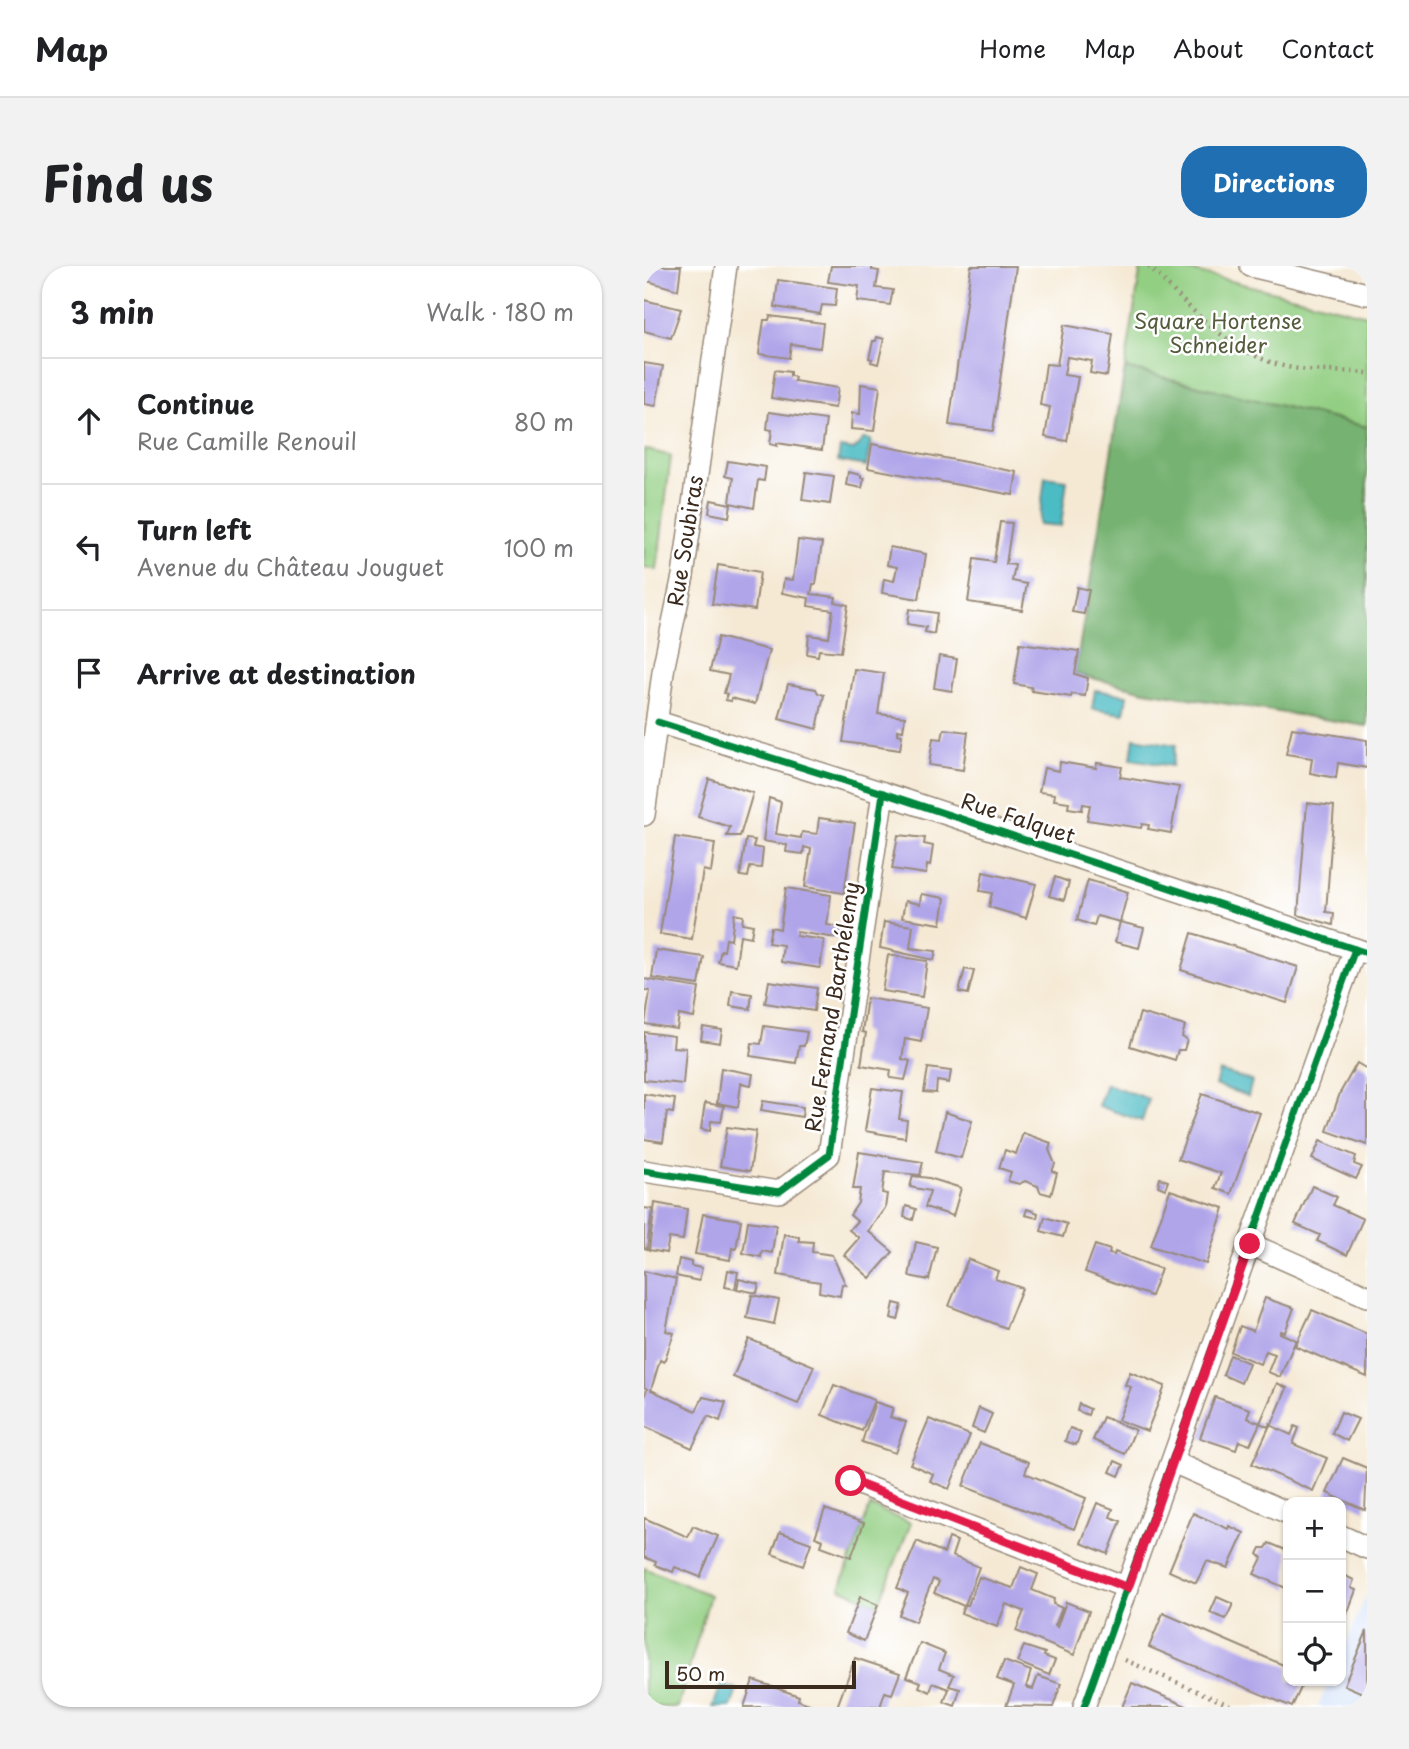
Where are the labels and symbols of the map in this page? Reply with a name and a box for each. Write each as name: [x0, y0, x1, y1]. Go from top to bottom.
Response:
park label: Square Hortense Schneider: [1134, 304, 1302, 360]
street label: Rue Soubiras: [658, 473, 710, 608]
street label: Rue Falquet: [957, 784, 1080, 851]
street label: Rue Fernand Barthélemy: [795, 879, 867, 1134]
route end: [1234, 1228, 1265, 1259]
route start: [835, 1465, 866, 1496]
scale bar: [665, 1658, 856, 1690]

